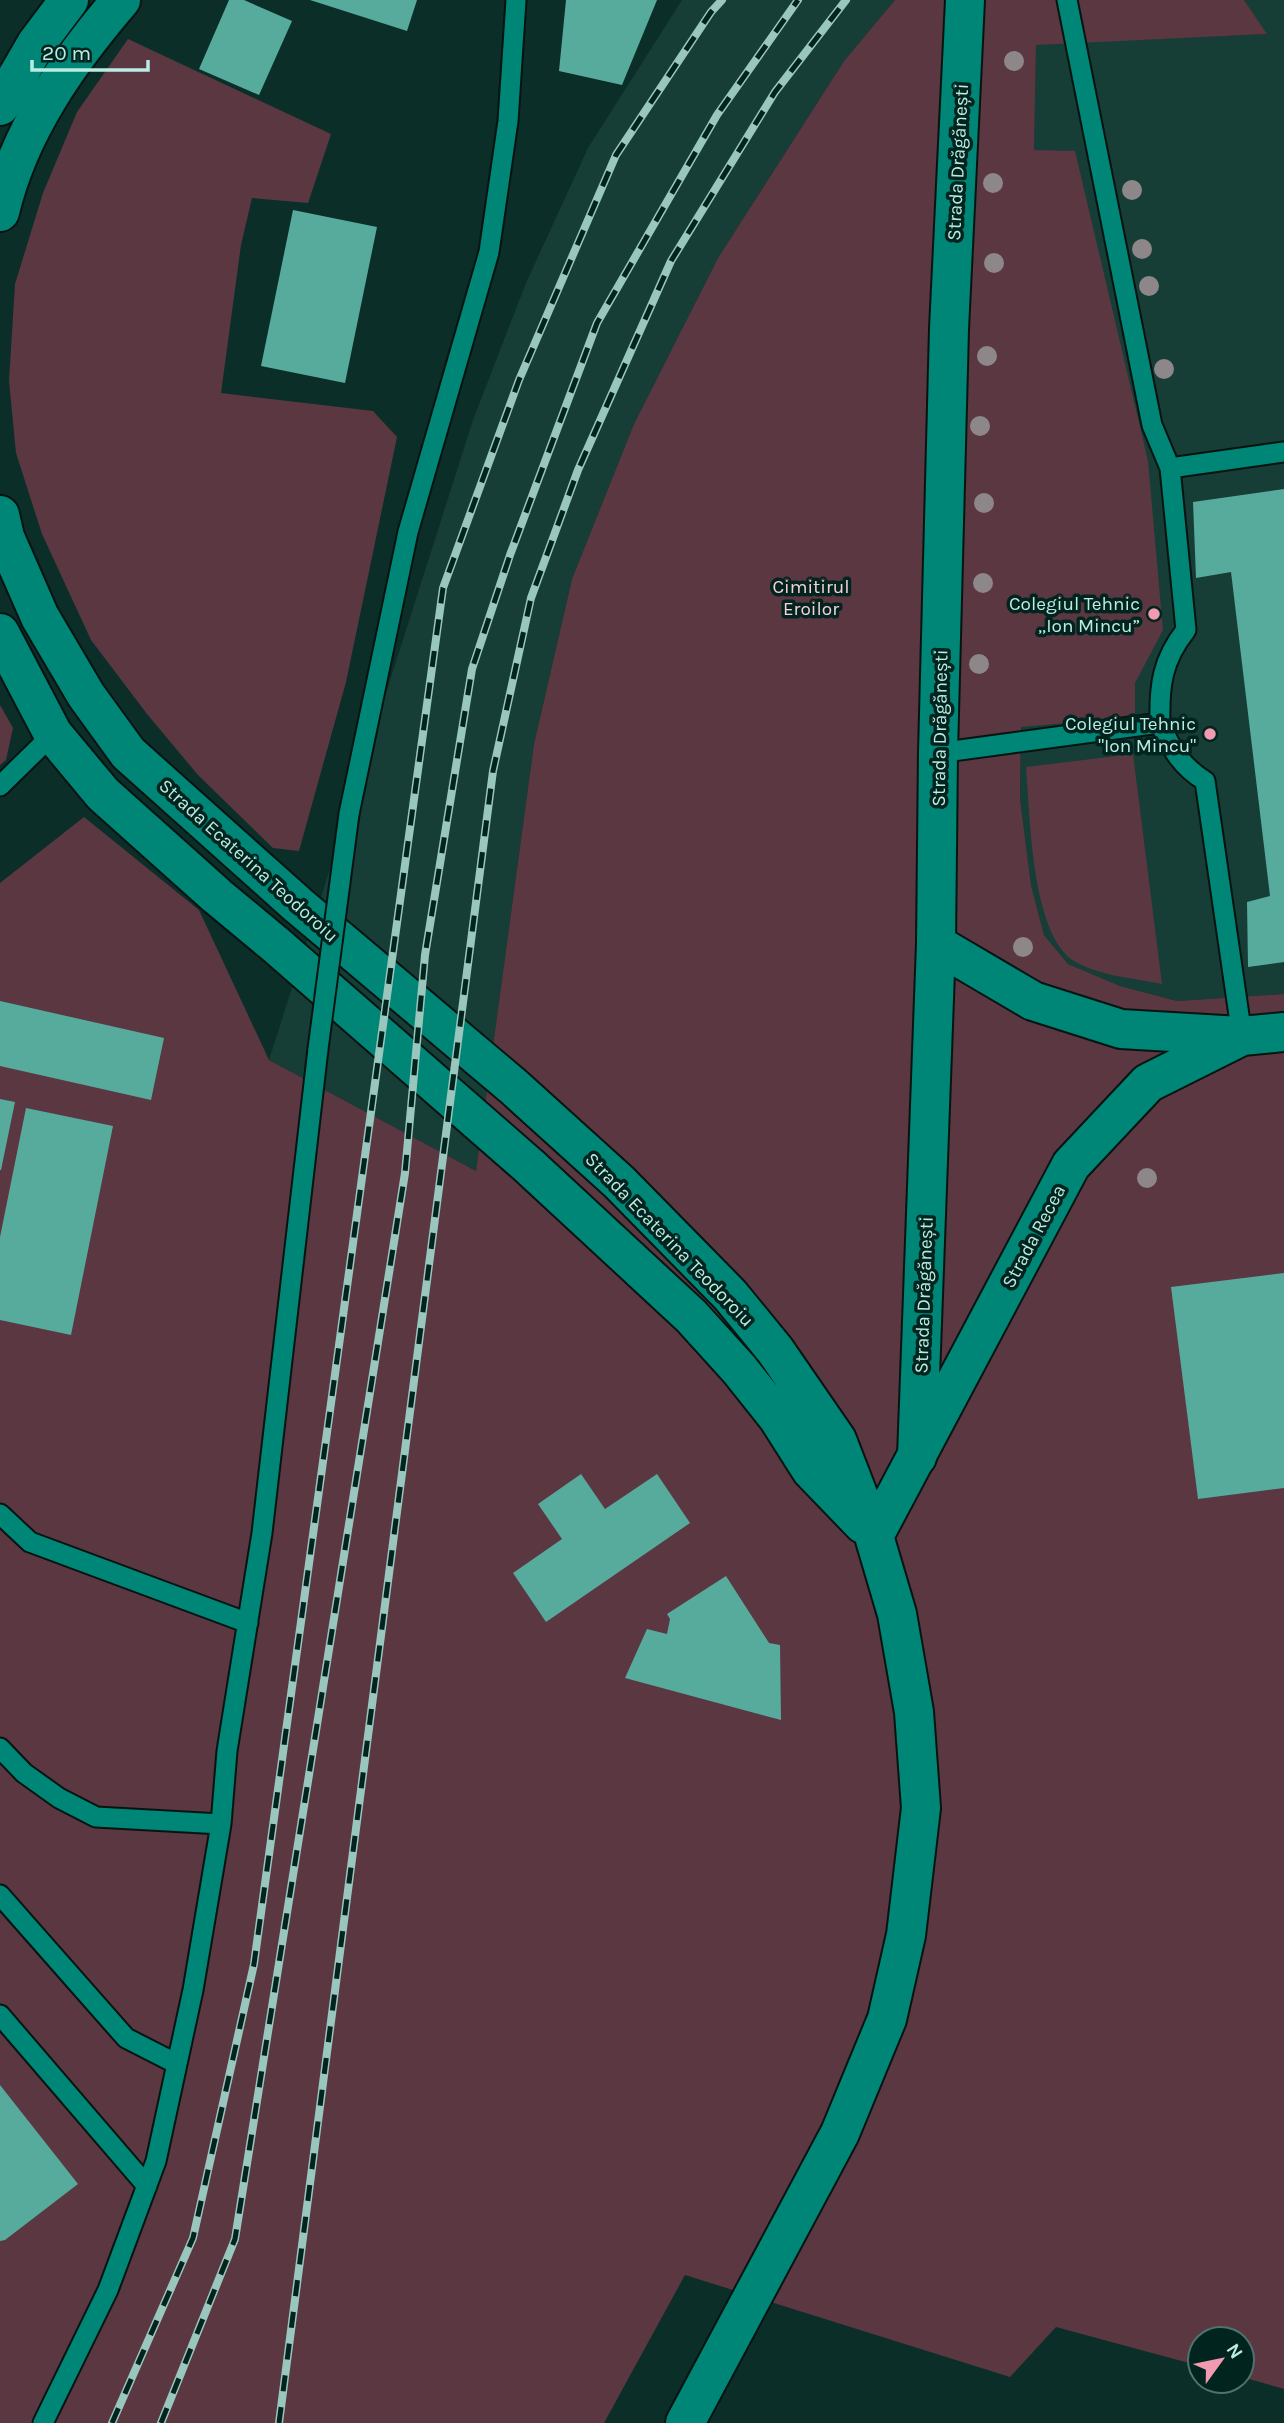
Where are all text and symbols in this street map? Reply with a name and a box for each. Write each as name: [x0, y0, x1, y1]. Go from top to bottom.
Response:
scale bar: [32, 28, 147, 72]
text: 20 m: [42, 41, 91, 65]
street label: Strada Drăgănești: [943, 83, 973, 241]
park label: Cimitirul Eroilor: [772, 576, 850, 620]
place label: Colegiul Tehnic „Ion Mincu”: [1009, 593, 1140, 637]
marker: Colegiul Tehnic „Ion Mincu”: [1146, 606, 1162, 622]
street label: Strada Drăgănești: [928, 649, 952, 807]
place label: Colegiul Tehnic "Ion Mincu": [1065, 713, 1196, 757]
marker: Colegiul Tehnic "Ion Mincu": [1202, 726, 1218, 742]
street label: Strada Ecaterina Teodoroiu: [154, 775, 342, 947]
street label: Strada Ecaterina Teodoroiu: [580, 1148, 758, 1331]
street label: Strada Recea: [998, 1181, 1070, 1292]
street label: Strada Drăgănești: [910, 1216, 938, 1374]
north arrow: [1186, 2325, 1256, 2395]
text: N: [1221, 2340, 1247, 2363]

